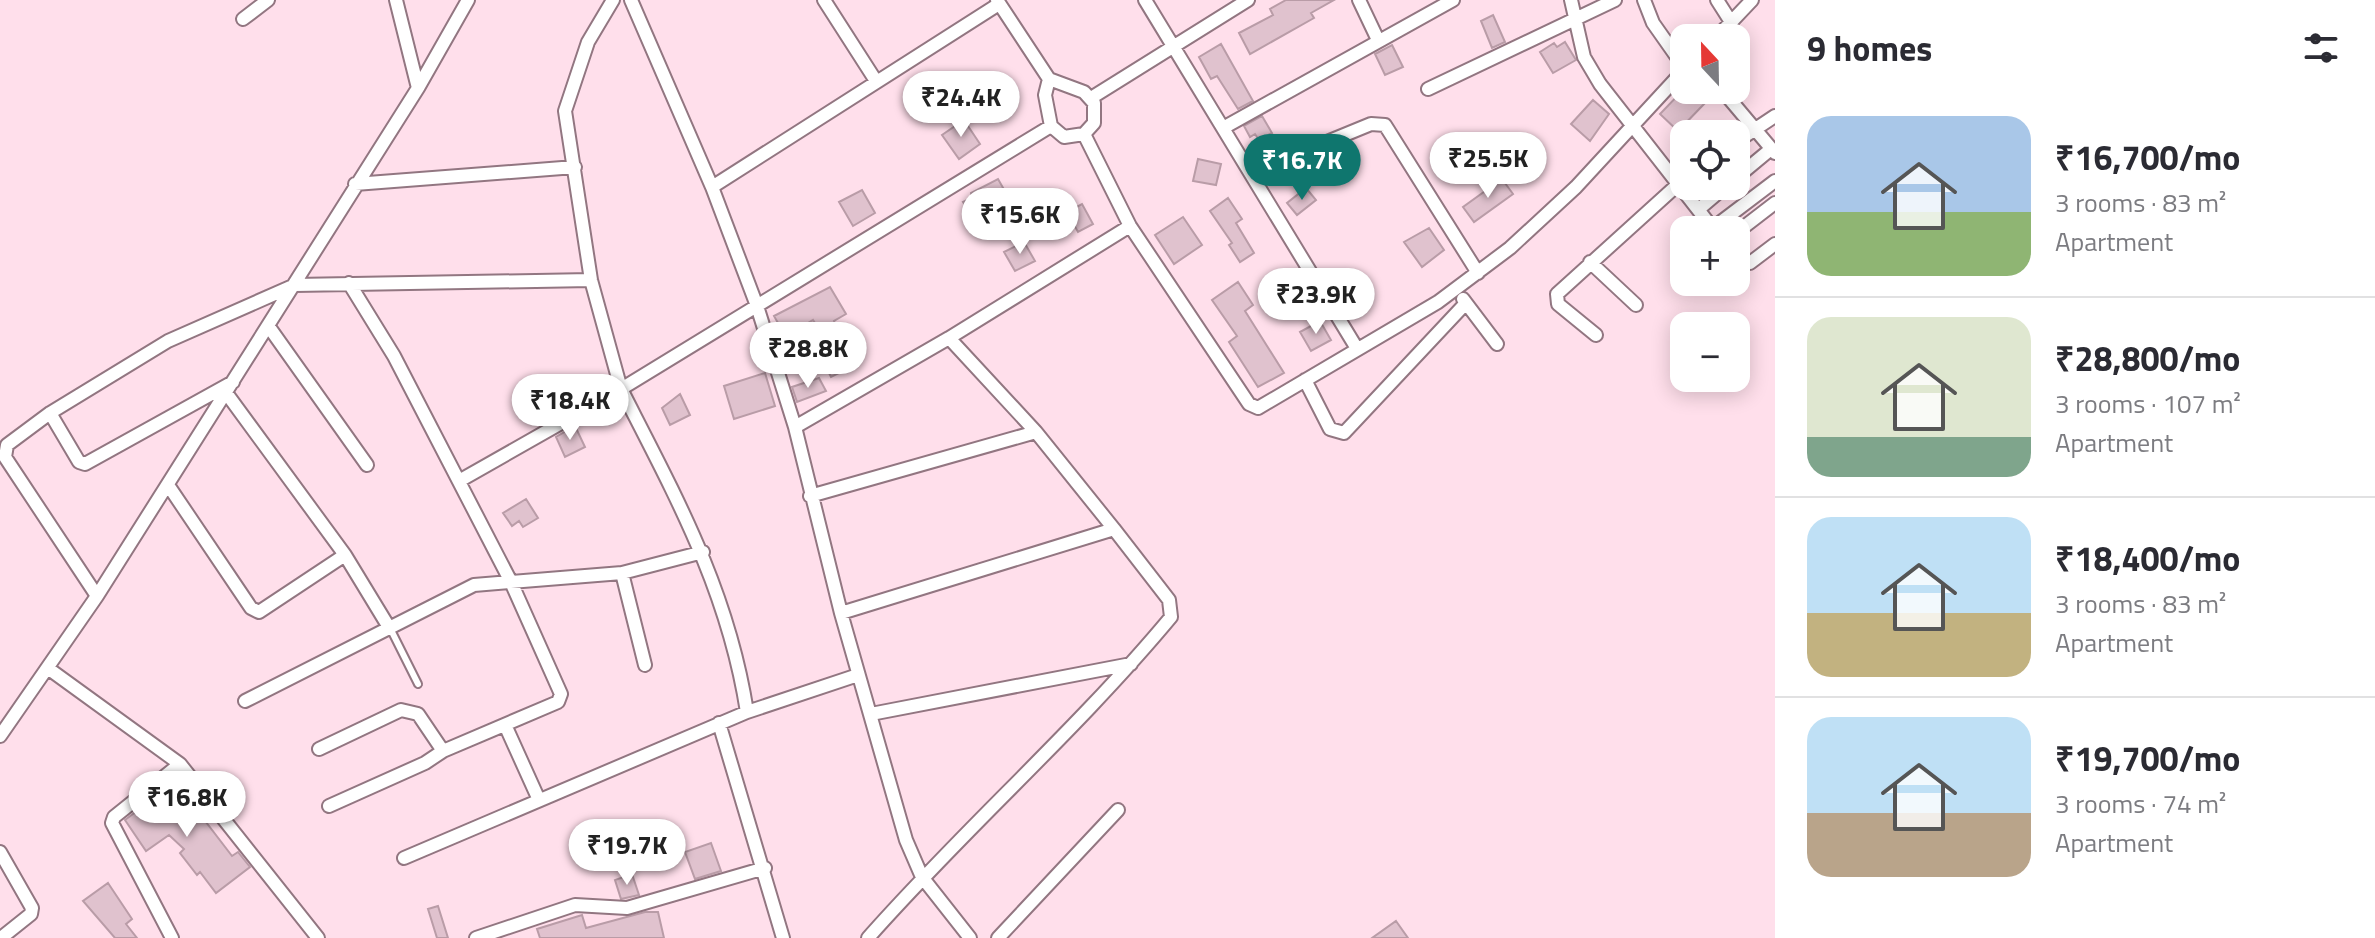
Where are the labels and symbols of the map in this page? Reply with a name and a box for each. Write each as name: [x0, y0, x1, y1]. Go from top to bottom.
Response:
north arrow: [1670, 24, 1750, 104]
pin: ₹24.4K: [896, 71, 1026, 139]
pin: ₹25.5K: [1423, 132, 1553, 200]
pin: ₹16.7K: [1237, 134, 1367, 202]
pin: ₹15.6K: [955, 188, 1085, 256]
pin: ₹23.9K: [1251, 268, 1381, 336]
pin: ₹28.8K: [743, 322, 873, 390]
pin: ₹18.4K: [505, 374, 635, 442]
pin: ₹16.8K: [122, 771, 252, 839]
pin: ₹19.7K: [562, 819, 692, 887]

